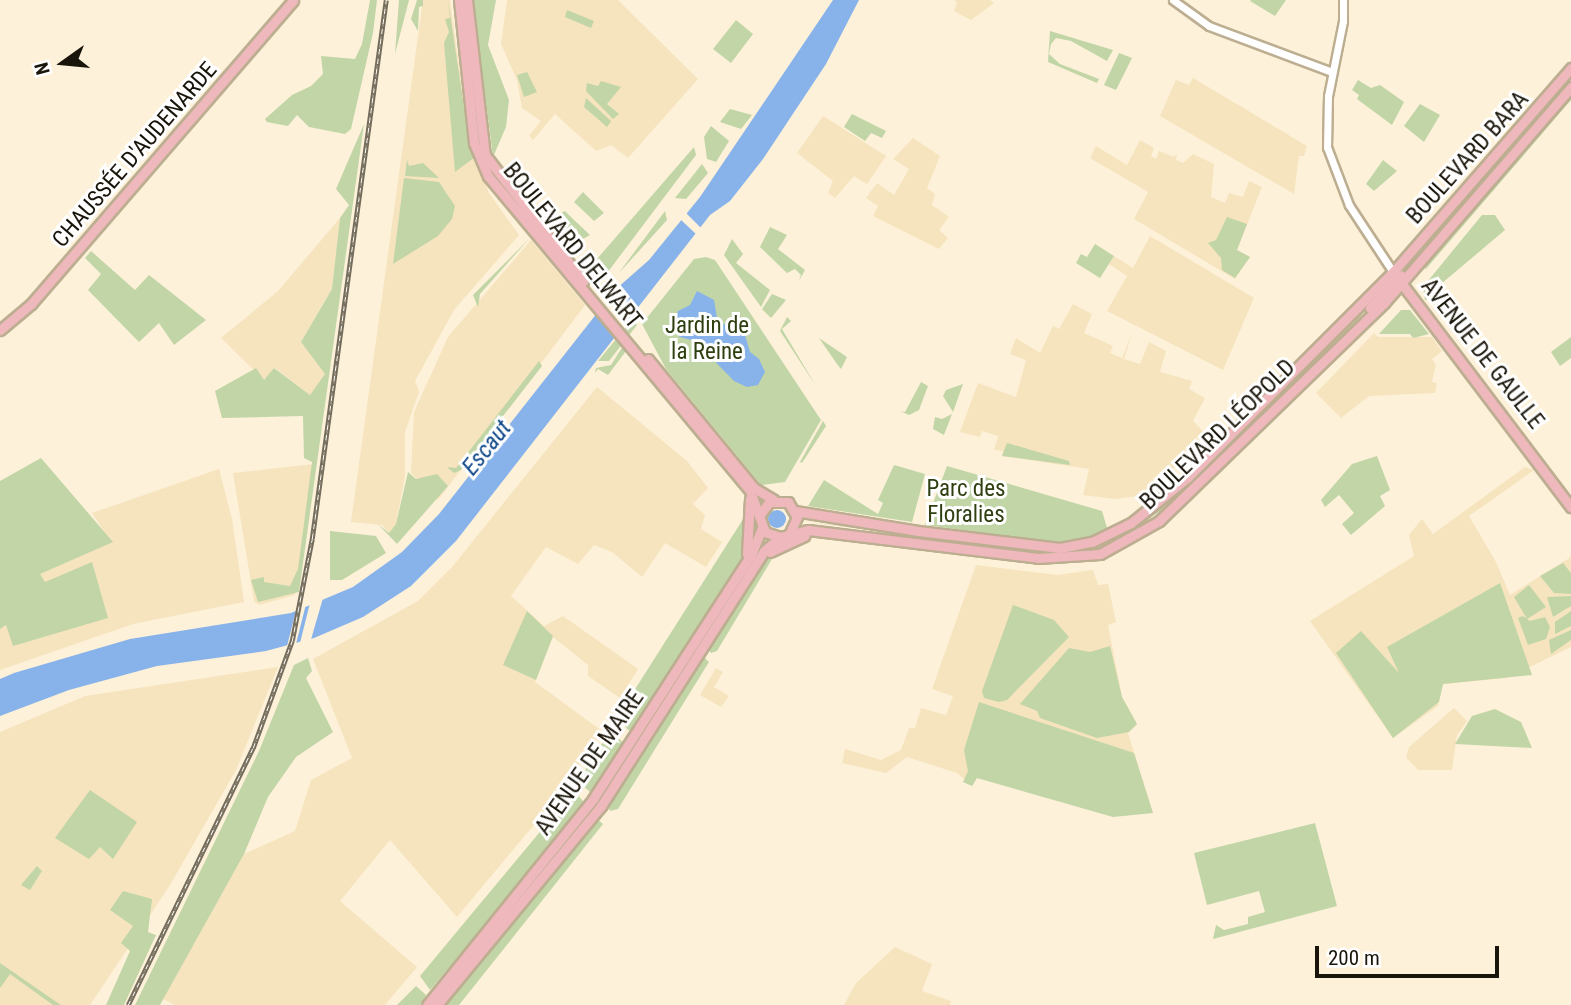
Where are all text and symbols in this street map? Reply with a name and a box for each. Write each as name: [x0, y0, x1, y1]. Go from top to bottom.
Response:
north arrow: [28, 28, 98, 98]
street label: CHAUSSÉE D'AUDENARDE: [47, 57, 223, 253]
text: N: [30, 60, 55, 77]
street label: BOULEVARD BARA: [1401, 86, 1535, 230]
street label: BOULEVARD DELWART: [497, 158, 647, 334]
street label: AVENUE DE GAULLE: [1415, 273, 1549, 435]
park label: Jardin de la Reine: [665, 312, 749, 366]
street label: BOULEVARD LÉOPOLD: [1135, 354, 1301, 516]
water label: Escaut: [456, 415, 518, 481]
park label: Parc des Floralies: [926, 475, 1006, 529]
street label: AVENUE DE MAIRE: [530, 685, 650, 841]
scale bar: [1319, 932, 1503, 976]
text: 200 m: [1328, 946, 1380, 970]

